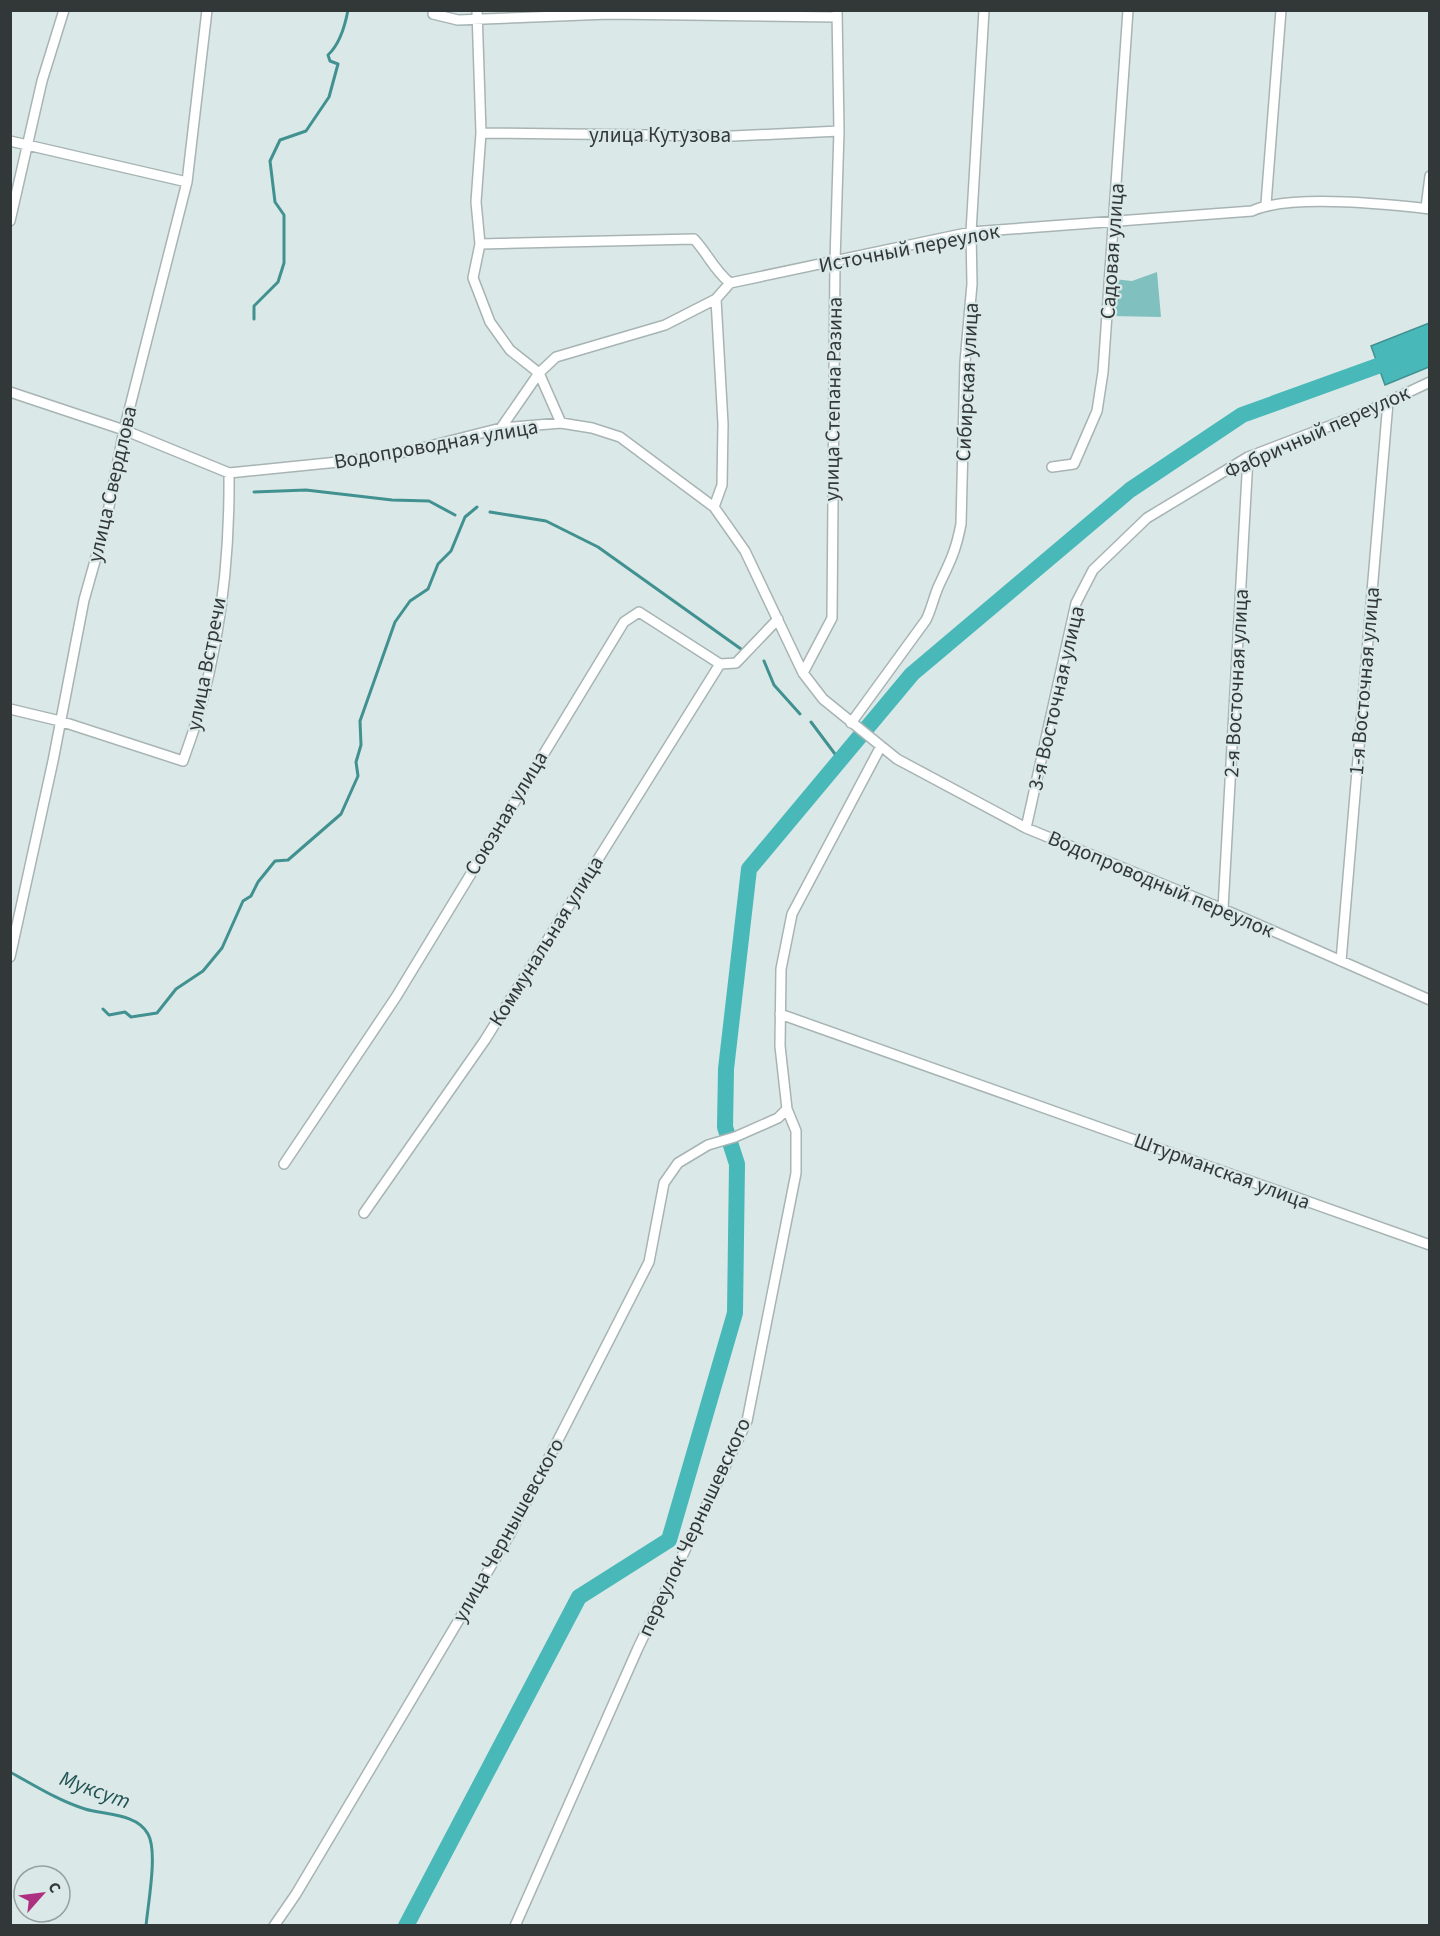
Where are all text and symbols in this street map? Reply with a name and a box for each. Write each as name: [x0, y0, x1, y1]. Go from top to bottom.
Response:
street label: улица Кутузова: [589, 120, 731, 150]
street label: Садовая улица: [1092, 182, 1132, 320]
street label: Источный переулок: [816, 216, 1003, 280]
street label: улица Степана Разина: [816, 296, 850, 502]
street label: Сибирская улица: [948, 302, 986, 462]
street label: Фабричный переулок: [1220, 377, 1415, 486]
street label: улица Свердлова: [79, 403, 145, 565]
street label: Водопроводная улица: [332, 411, 540, 477]
street label: 1-я Восточная улица: [1341, 586, 1387, 776]
street label: 2-я Восточная улица: [1216, 588, 1256, 778]
street label: улица Встречи: [178, 595, 234, 733]
street label: 3-я Восточная улица: [1020, 603, 1092, 793]
street label: Союзная улица: [457, 745, 555, 881]
street label: Водопроводный переулок: [1043, 823, 1279, 946]
street label: Коммунальная улица: [481, 850, 611, 1032]
street label: Штурманская улица: [1130, 1125, 1314, 1217]
street label: переулок Чернышевского: [630, 1413, 758, 1641]
street label: улица Чернышевского: [445, 1432, 571, 1628]
water label: Муксут: [55, 1762, 135, 1818]
north arrow: [12, 1864, 72, 1924]
text: С: [42, 1878, 66, 1897]

